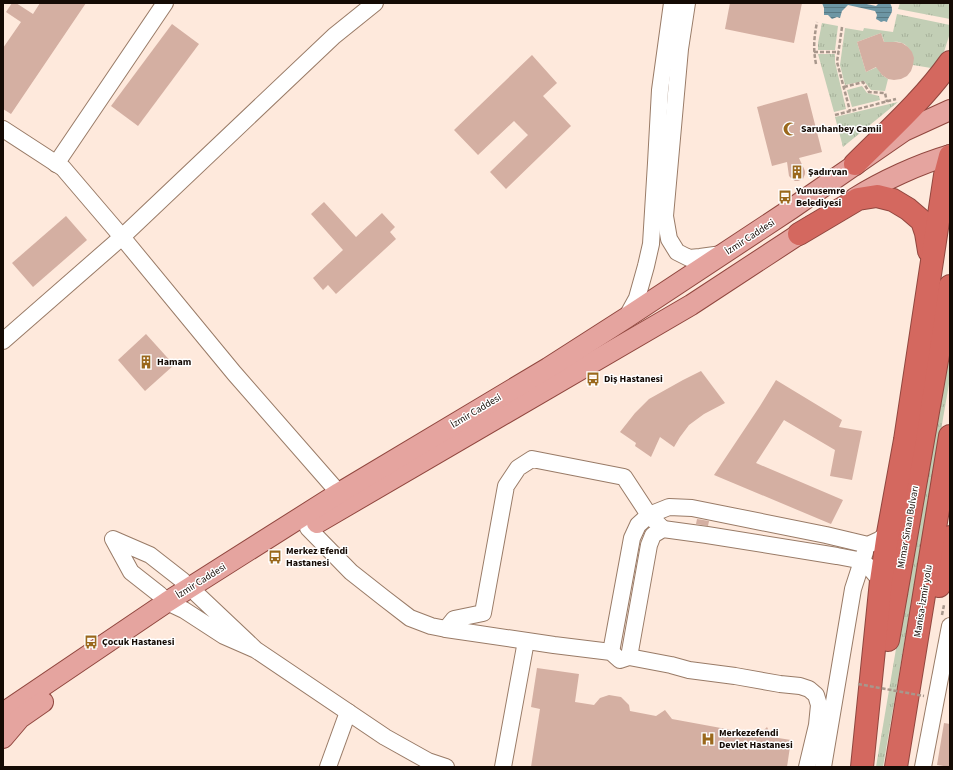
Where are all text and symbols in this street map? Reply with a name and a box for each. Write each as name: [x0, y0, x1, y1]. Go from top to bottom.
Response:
mosque icon: Saruhanbey Camii: [782, 121, 798, 137]
place label: Saruhanbey Camii: [801, 122, 882, 136]
building icon: Şadırvan: [789, 164, 805, 180]
place label: Şadırvan: [808, 165, 848, 179]
place label: Yunusemre Belediyesi: [795, 184, 845, 210]
bus stop icon: Yunusemre Belediyesi: [777, 189, 793, 205]
street label: İzmir Caddesi: [722, 216, 778, 258]
building icon: Hamam: [138, 354, 154, 370]
place label: Hamam: [157, 355, 191, 369]
bus stop icon: Diş Hastanesi: [585, 371, 601, 387]
place label: Diş Hastanesi: [604, 372, 663, 386]
street label: İzmir Caddesi: [448, 390, 504, 432]
street label: Mimar Sinan Bulvarı: [894, 485, 922, 569]
place label: Merkez Efendi Hastanesi: [286, 544, 348, 570]
bus stop icon: Merkez Efendi Hastanesi: [267, 549, 283, 565]
street label: İzmir Caddesi: [173, 560, 229, 602]
street label: Manisa-İzmir yolu: [910, 563, 936, 639]
bus stop icon: Çocuk Hastanesi: [83, 634, 99, 650]
place label: Çocuk Hastanesi: [102, 635, 175, 649]
place label: Merkezefendi Devlet Hastanesi: [719, 726, 793, 752]
hospital icon: Merkezefendi Devlet Hastanesi: [700, 731, 716, 747]

